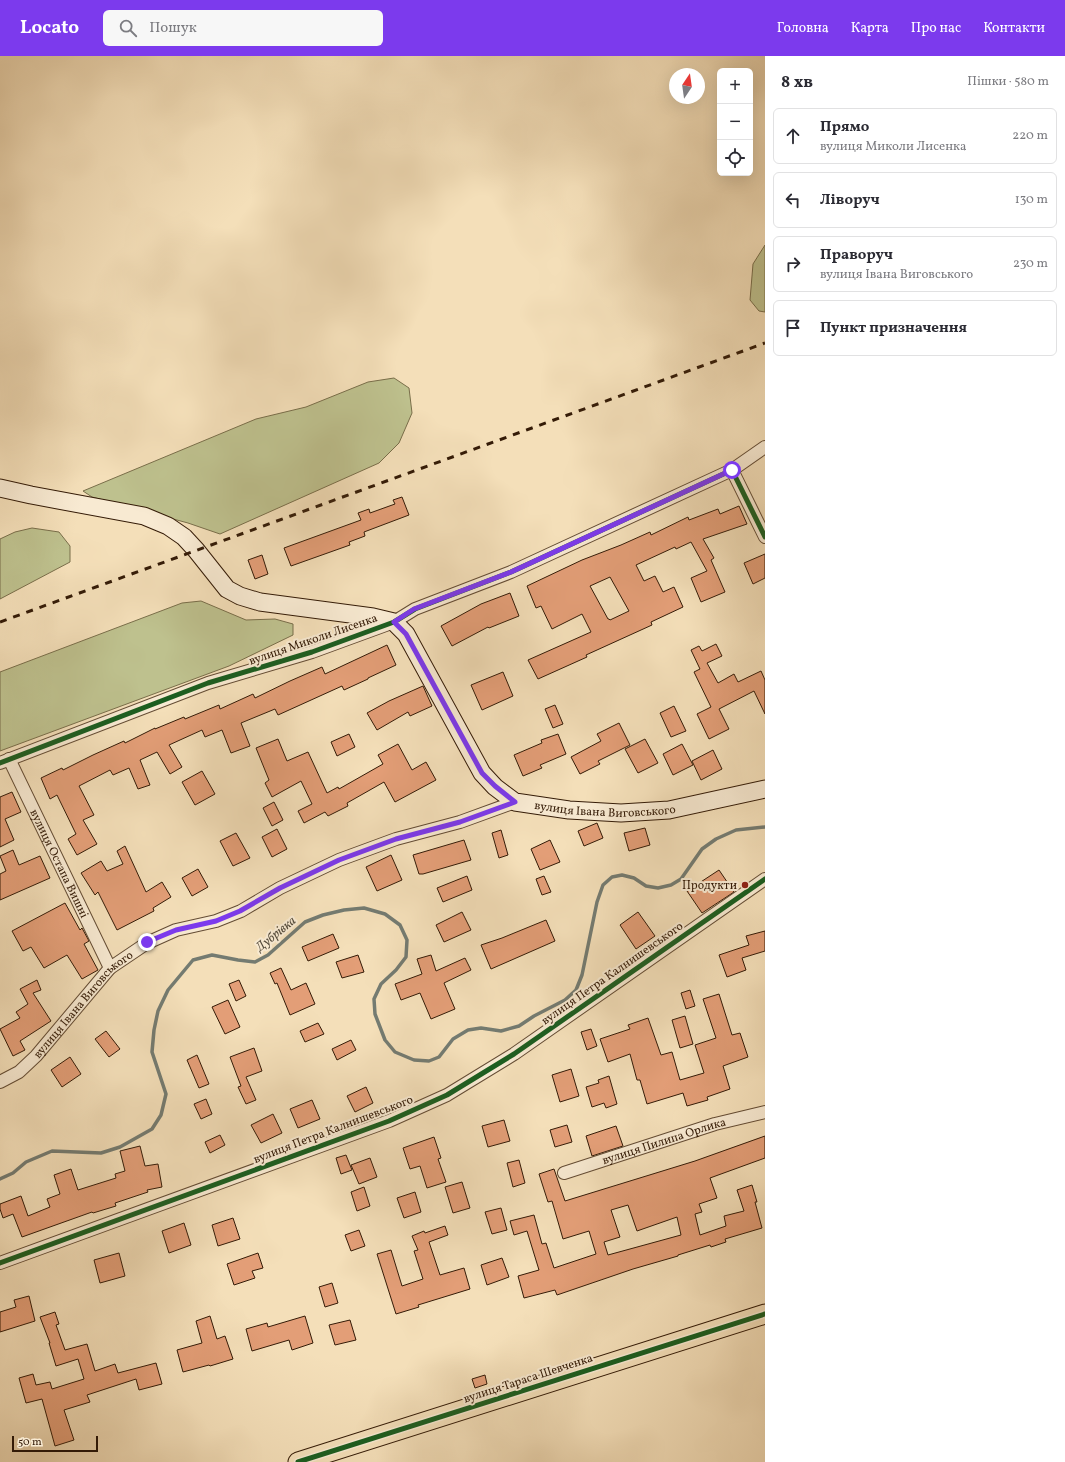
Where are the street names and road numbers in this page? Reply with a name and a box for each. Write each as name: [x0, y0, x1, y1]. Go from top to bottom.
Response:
street label: вулиця Миколи Лисенка: [247, 610, 380, 670]
street label: вулиця Івана Виговського: [533, 798, 677, 822]
street label: вулиця Остапа Вишні: [25, 807, 92, 921]
street label: вулиця Петра Калнишевського: [538, 919, 687, 1029]
street label: вулиця Івана Виговського: [30, 948, 137, 1062]
street label: вулиця Петра Калнишевського: [251, 1092, 415, 1168]
street label: вулиця Пилипа Орлика: [600, 1115, 728, 1169]
street label: вулиця Тараса Шевченка: [462, 1350, 595, 1407]

